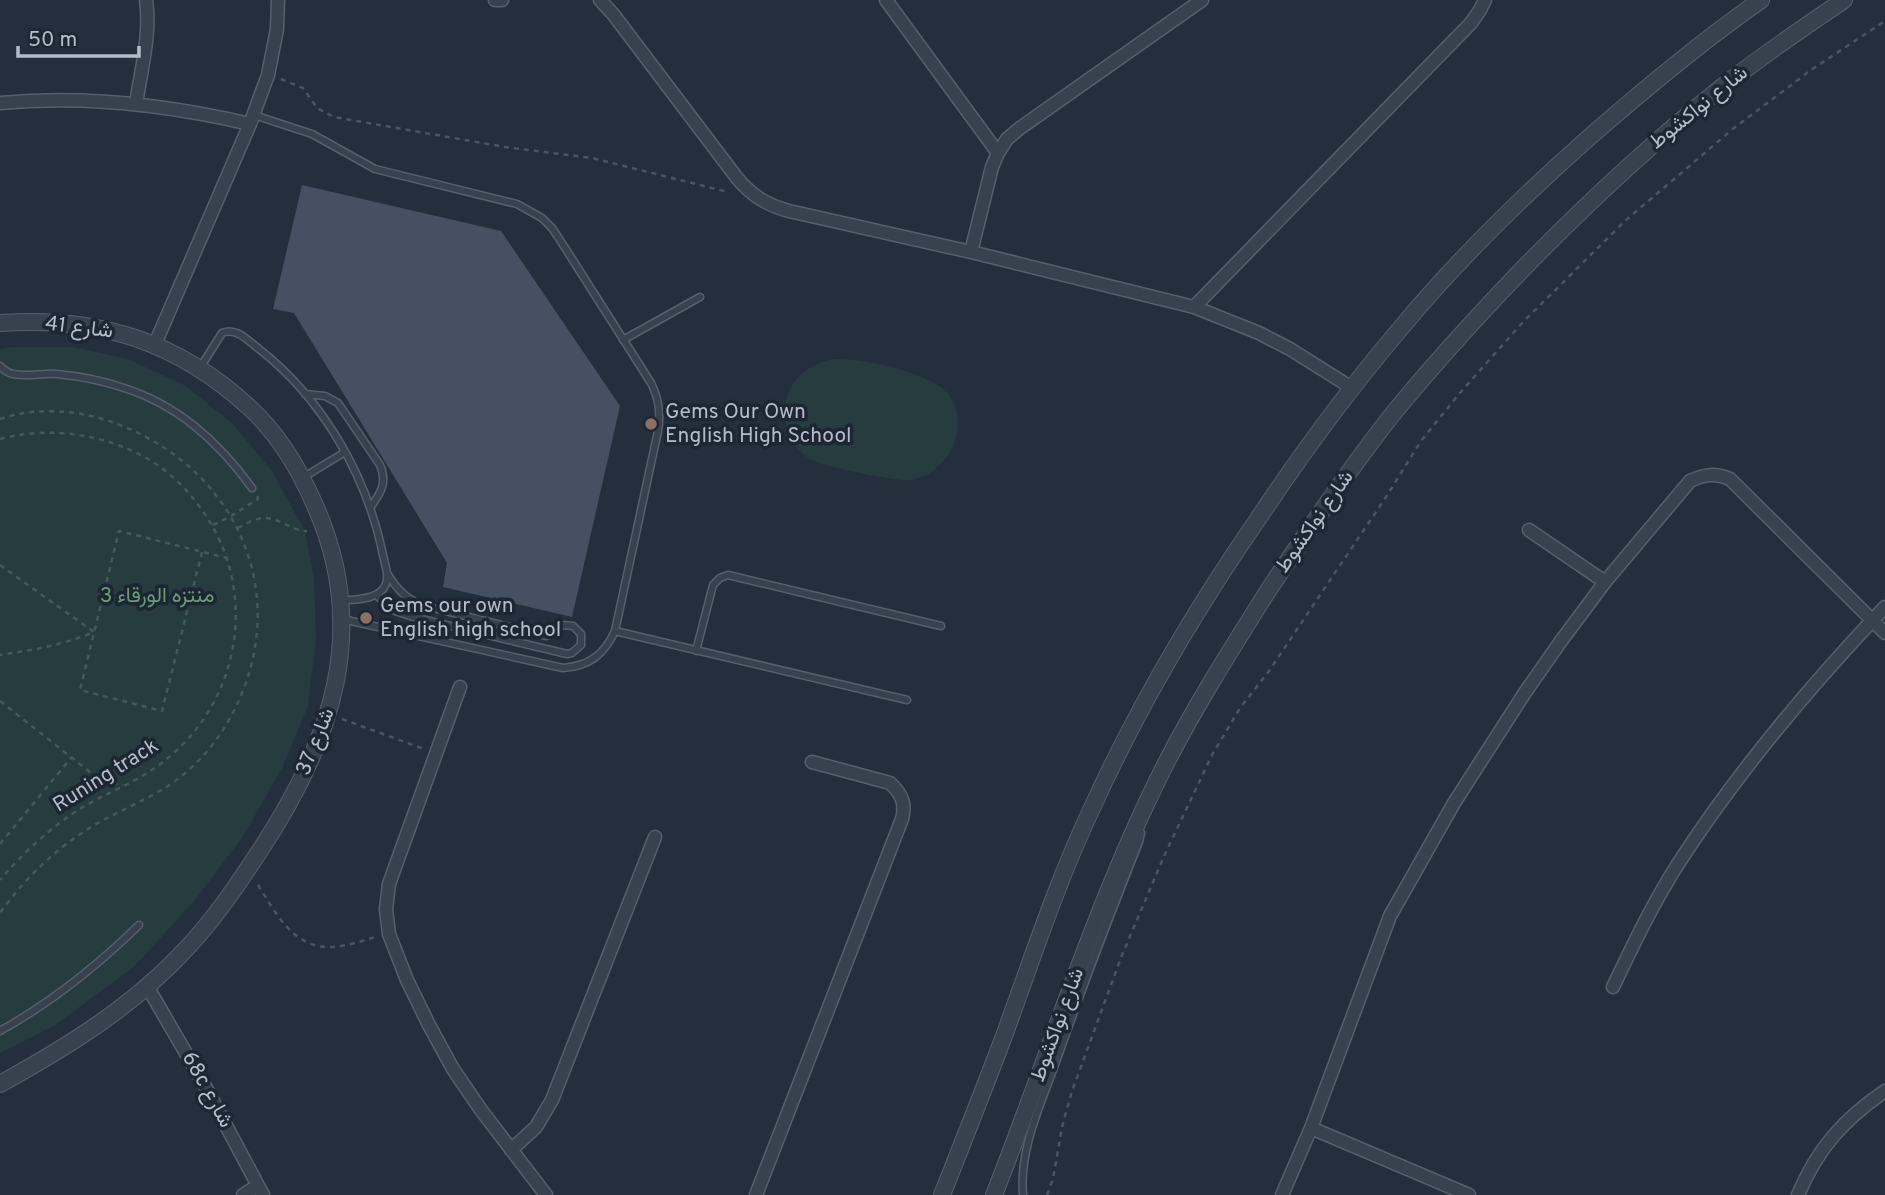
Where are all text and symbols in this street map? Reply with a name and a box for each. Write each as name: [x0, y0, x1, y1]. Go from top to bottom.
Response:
scale bar: [18, 14, 138, 58]
text: 50 m: [28, 27, 77, 54]
street label: شارع نواكشوط: [1644, 60, 1754, 156]
street label: شارع 41: [44, 310, 114, 346]
place label: Gems Our Own English High School: [665, 399, 852, 450]
marker: Gems Our Own English High School: [643, 416, 659, 432]
street label: شارع نواكشوط: [1270, 465, 1360, 579]
park label: منتزه الورقاء 3: [100, 583, 214, 610]
place label: Gems our own English high school: [380, 593, 561, 644]
marker: Gems our own English high school: [358, 610, 374, 626]
street label: شارع 37: [290, 704, 342, 780]
street label: Runing track: [48, 733, 164, 819]
street label: شارع نواكشوط: [1025, 964, 1091, 1086]
street label: 68c شارع: [175, 1047, 239, 1133]

